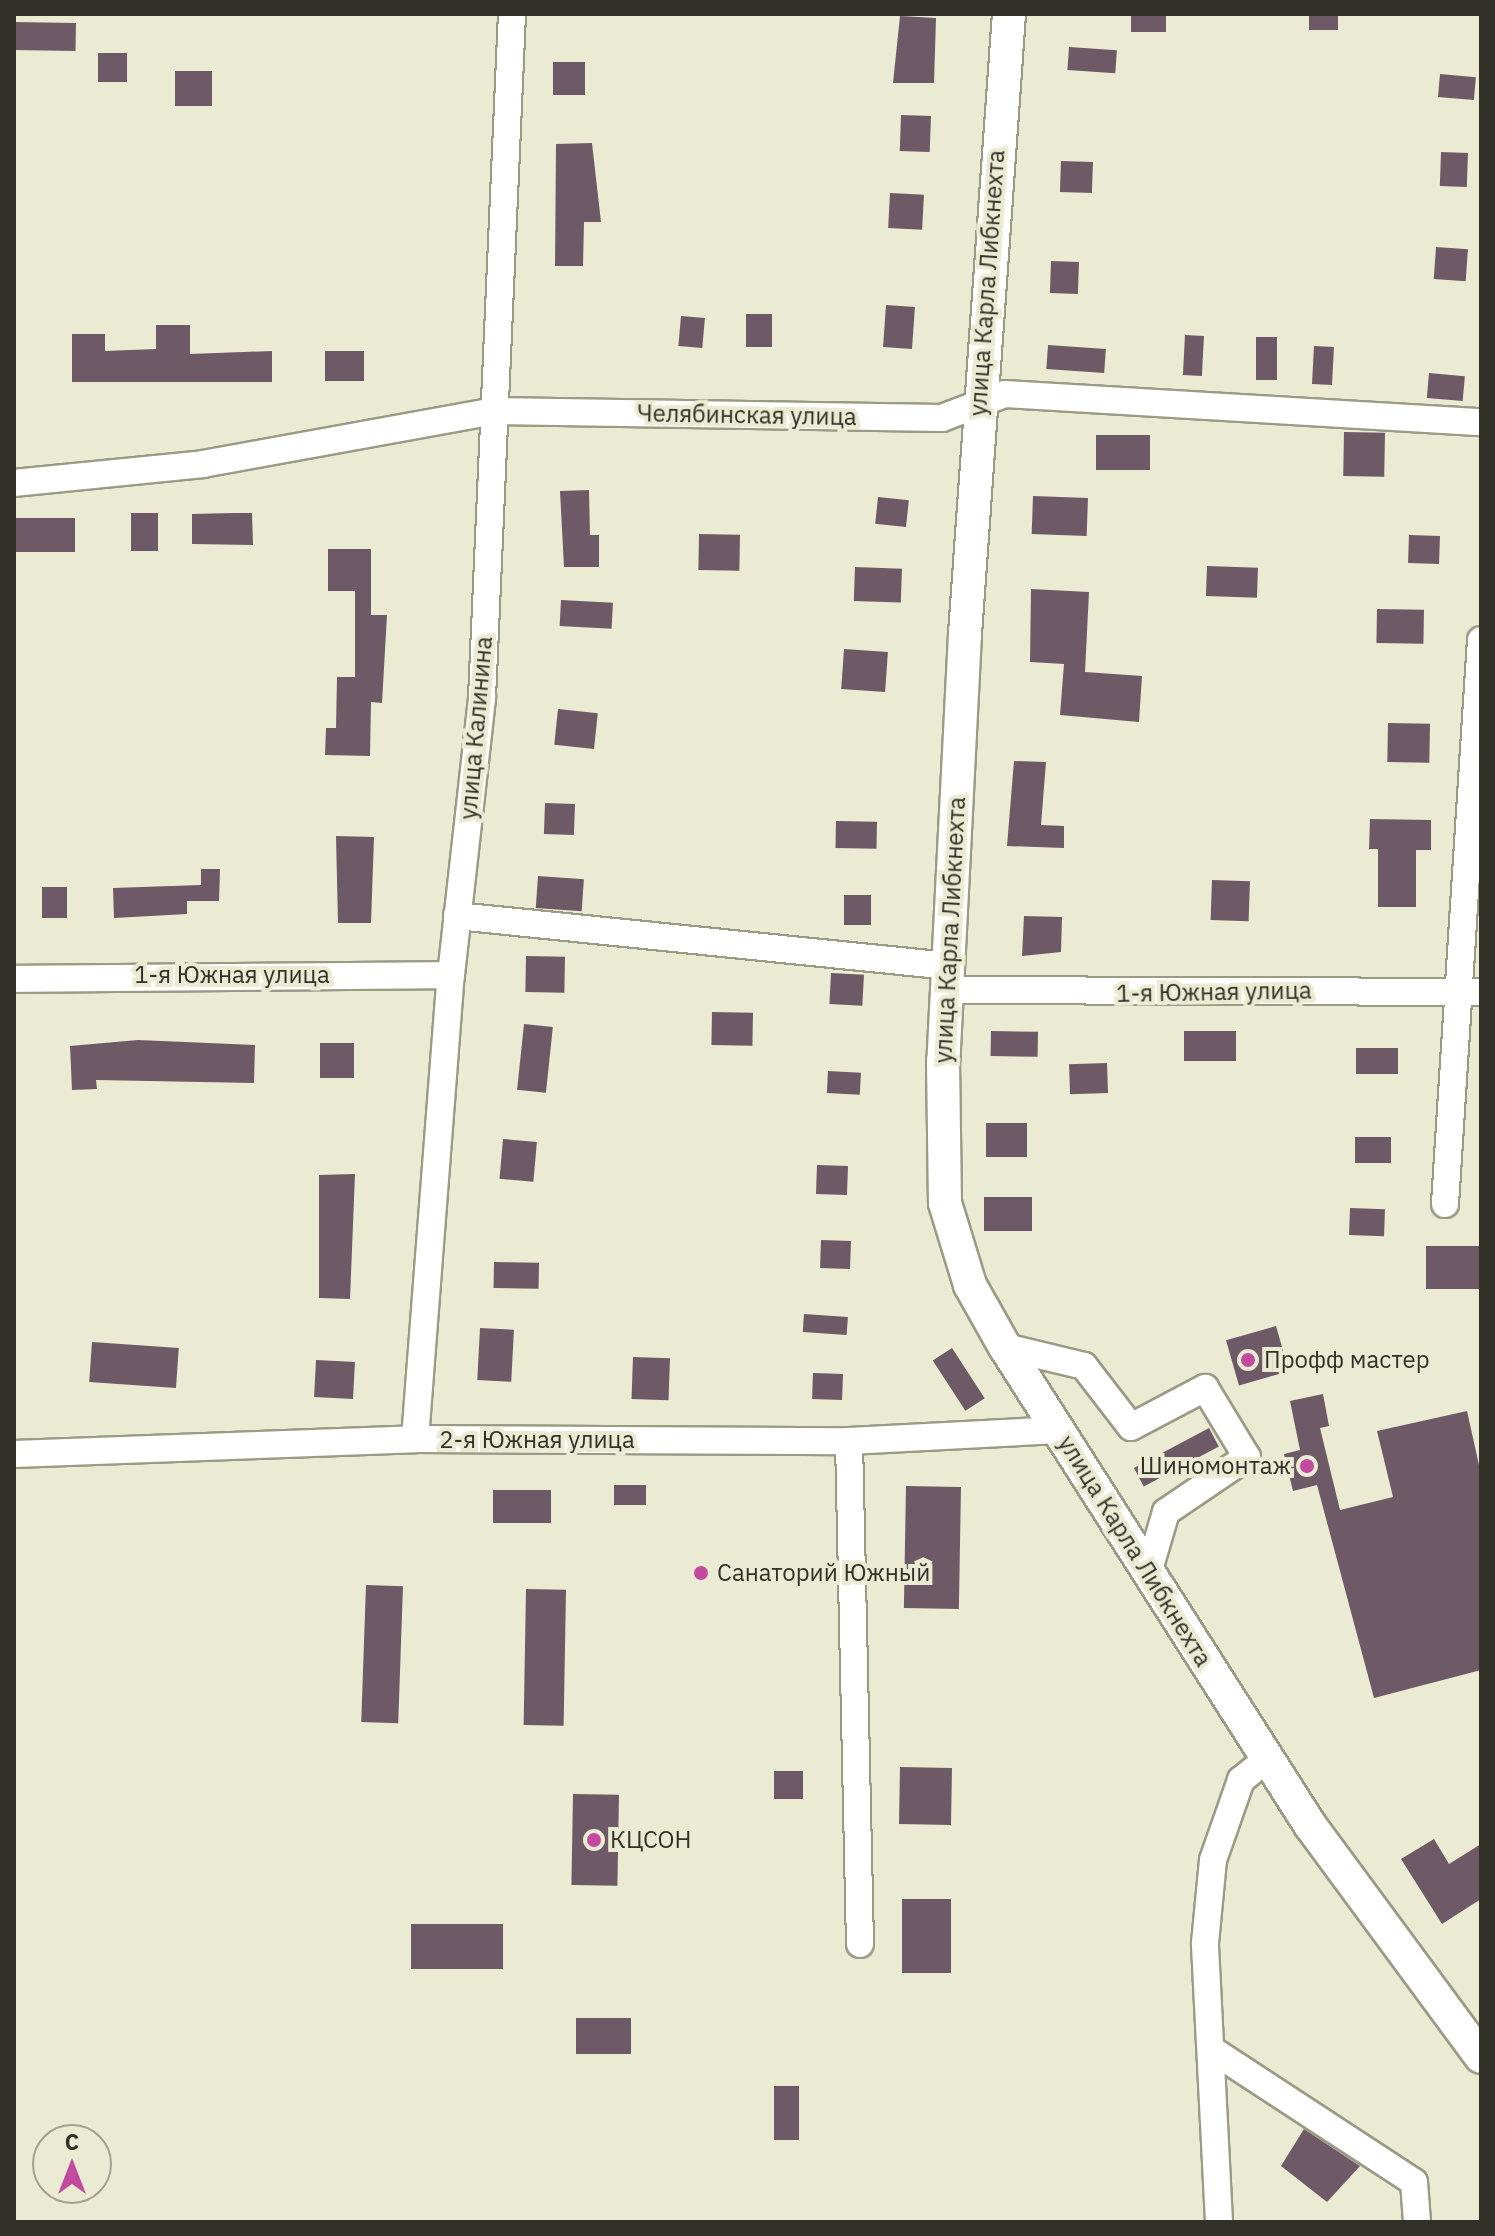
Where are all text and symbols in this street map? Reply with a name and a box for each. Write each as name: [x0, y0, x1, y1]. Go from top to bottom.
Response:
street label: улица Карла Либкнехта: [963, 149, 1011, 417]
street label: Челябинская улица: [637, 399, 857, 431]
street label: улица Калинина: [454, 635, 498, 821]
street label: улица Карла Либкнехта: [929, 796, 971, 1064]
street label: 1-я Южная улица: [134, 961, 330, 989]
street label: 1-я Южная улица: [1116, 976, 1312, 1008]
place label: Профф мастер: [1264, 1346, 1430, 1374]
marker: Профф мастер: [1239, 1351, 1257, 1369]
street label: 2-я Южная улица: [439, 1426, 635, 1454]
street label: улица Карла Либкнехта: [1052, 1430, 1218, 1672]
place label: Шиномонтаж: [1140, 1452, 1291, 1480]
marker: Шиномонтаж: [1298, 1457, 1316, 1475]
place label: Санаторий Южный: [717, 1559, 930, 1587]
marker: Санаторий Южный: [692, 1564, 710, 1582]
place label: КЦСОН: [610, 1826, 691, 1854]
marker: КЦСОН: [585, 1831, 603, 1849]
north arrow: [32, 2124, 112, 2204]
text: С: [65, 2127, 79, 2156]

